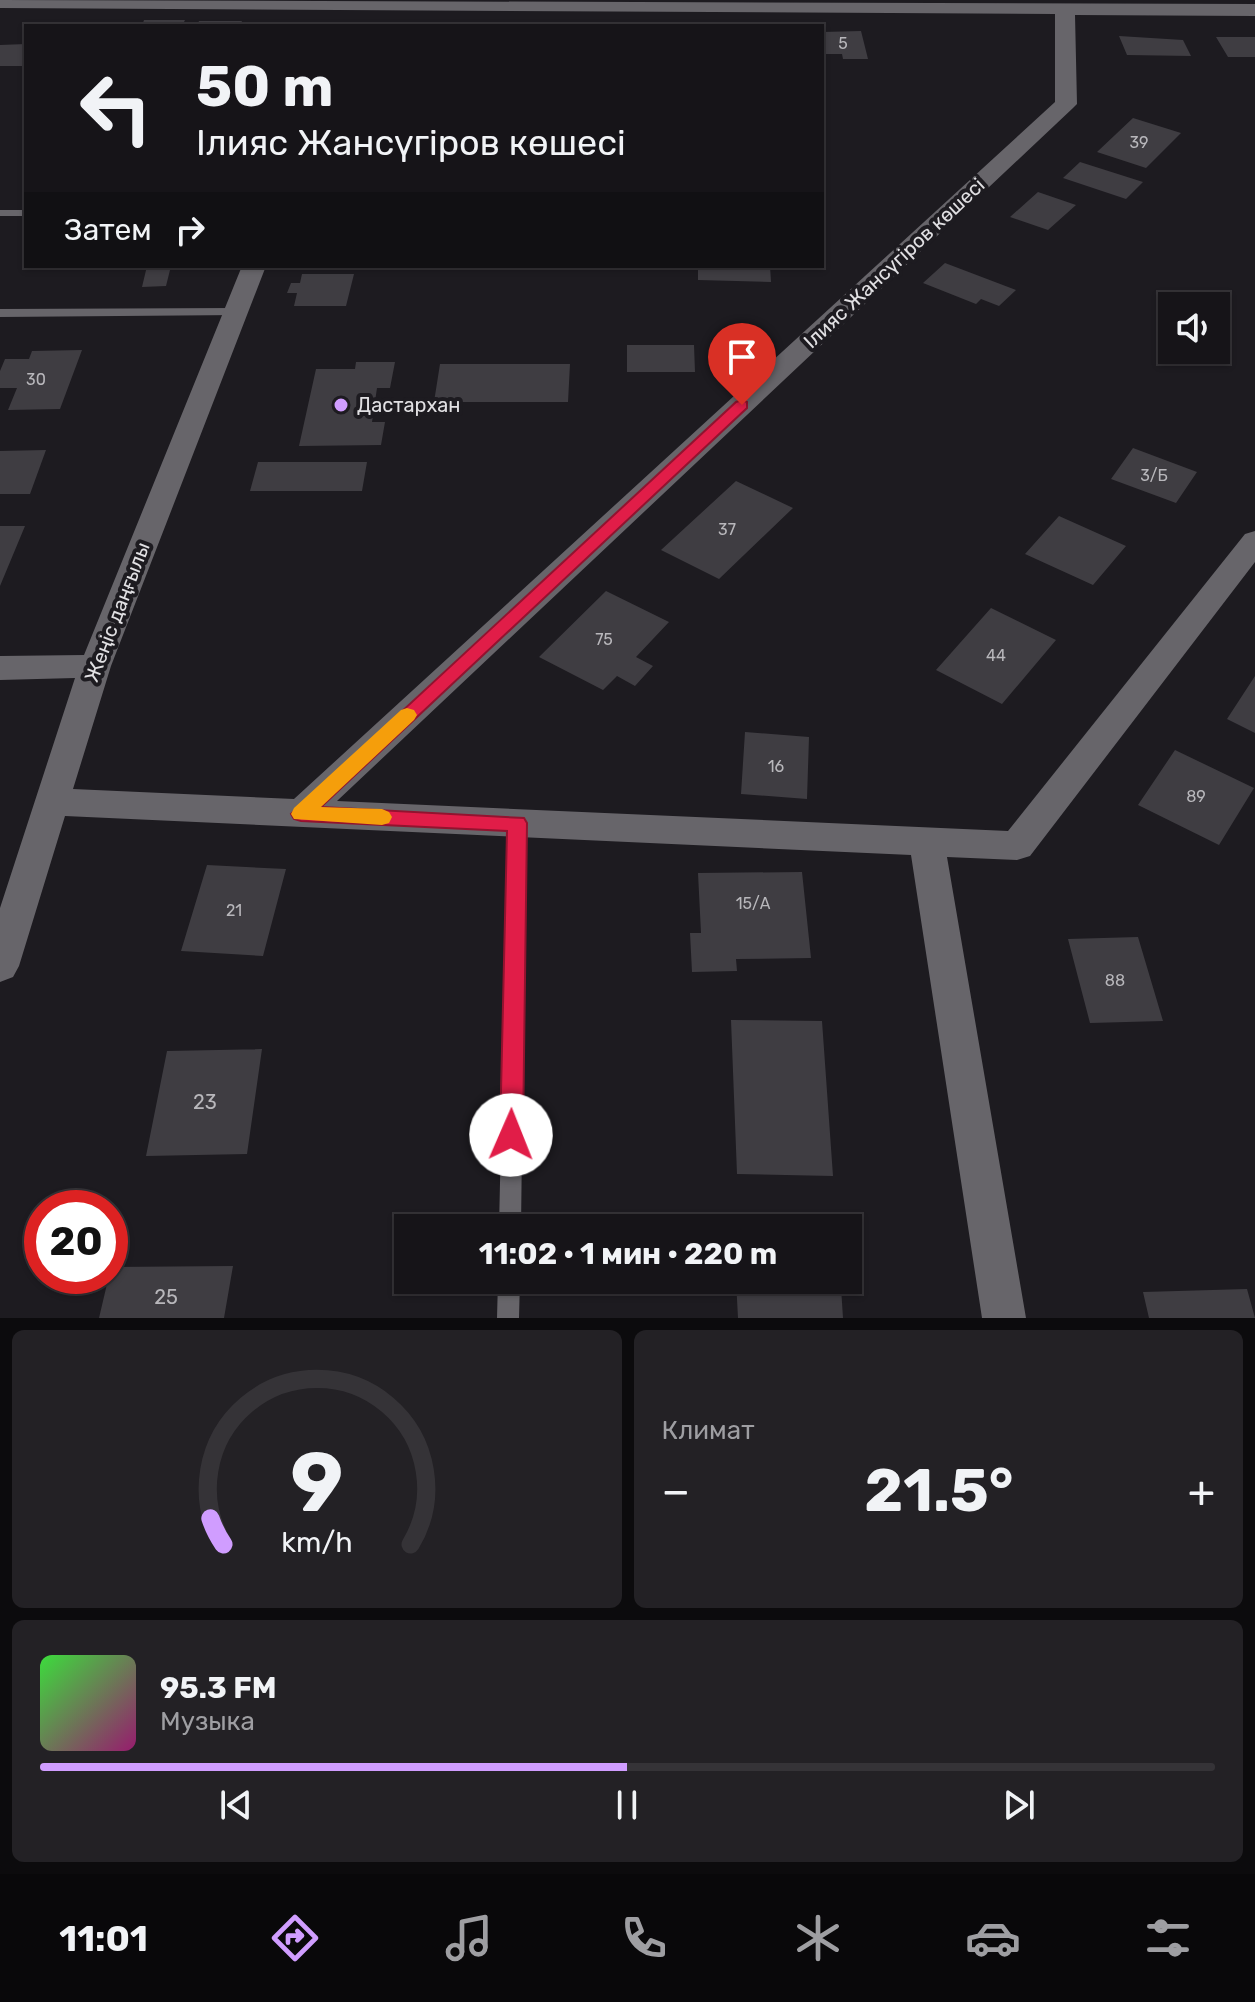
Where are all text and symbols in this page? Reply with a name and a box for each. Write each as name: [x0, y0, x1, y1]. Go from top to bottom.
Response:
house number: 5: [838, 34, 848, 53]
text: 50 m: [196, 54, 333, 120]
icon: left: [64, 56, 168, 160]
text: Ілияс Жансүгіров көшесі: [196, 121, 626, 164]
house number: 39: [1129, 133, 1149, 152]
street label: Ілияс Жансүгіров көшесі: [798, 173, 990, 353]
icon: right: [168, 208, 212, 252]
text: Затем: [64, 212, 152, 248]
map controls: [1158, 292, 1230, 364]
button: sound: [1158, 292, 1230, 364]
pin: [708, 323, 776, 405]
icon: arrive: [720, 335, 764, 379]
house number: 30: [26, 370, 46, 389]
place label: Дастархан: [357, 393, 460, 417]
marker: Дастархан: [332, 396, 350, 414]
house number: 3/Б: [1140, 466, 1168, 485]
house number: 37: [718, 520, 736, 539]
street label: Жеңіс даңғылы: [79, 539, 155, 685]
house number: 75: [595, 630, 613, 649]
house number: 44: [986, 646, 1006, 665]
house number: 16: [768, 757, 785, 776]
house number: 89: [1186, 787, 1206, 806]
house number: 15/А: [736, 894, 771, 913]
house number: 21: [226, 901, 242, 920]
house number: 88: [1105, 971, 1125, 990]
house number: 23: [193, 1090, 217, 1114]
position arrow: [469, 1093, 553, 1177]
speed limit sign: 20: [24, 1190, 128, 1294]
text: 11:02 · 1 мин · 220 m: [479, 1236, 777, 1272]
house number: 25: [154, 1285, 178, 1309]
text: Климат: [662, 1415, 754, 1446]
text: 9: [290, 1433, 343, 1532]
text: 21.5°: [864, 1455, 1013, 1526]
text: −: [662, 1465, 690, 1517]
text: +: [1188, 1465, 1215, 1517]
text: km/h: [281, 1525, 352, 1559]
text: 95.3 FM: [160, 1670, 277, 1706]
text: Музыка: [160, 1706, 255, 1737]
icon: previous: [214, 1783, 258, 1827]
icon: pause: [605, 1783, 649, 1827]
icon: next: [997, 1783, 1041, 1827]
icon: directions: [267, 1910, 323, 1966]
icon: music: [441, 1910, 497, 1966]
icon: phone: [616, 1910, 672, 1966]
icon: climate: [790, 1910, 846, 1966]
icon: car: [965, 1910, 1021, 1966]
icon: filters: [1140, 1910, 1196, 1966]
text: 11:01: [59, 1917, 148, 1960]

